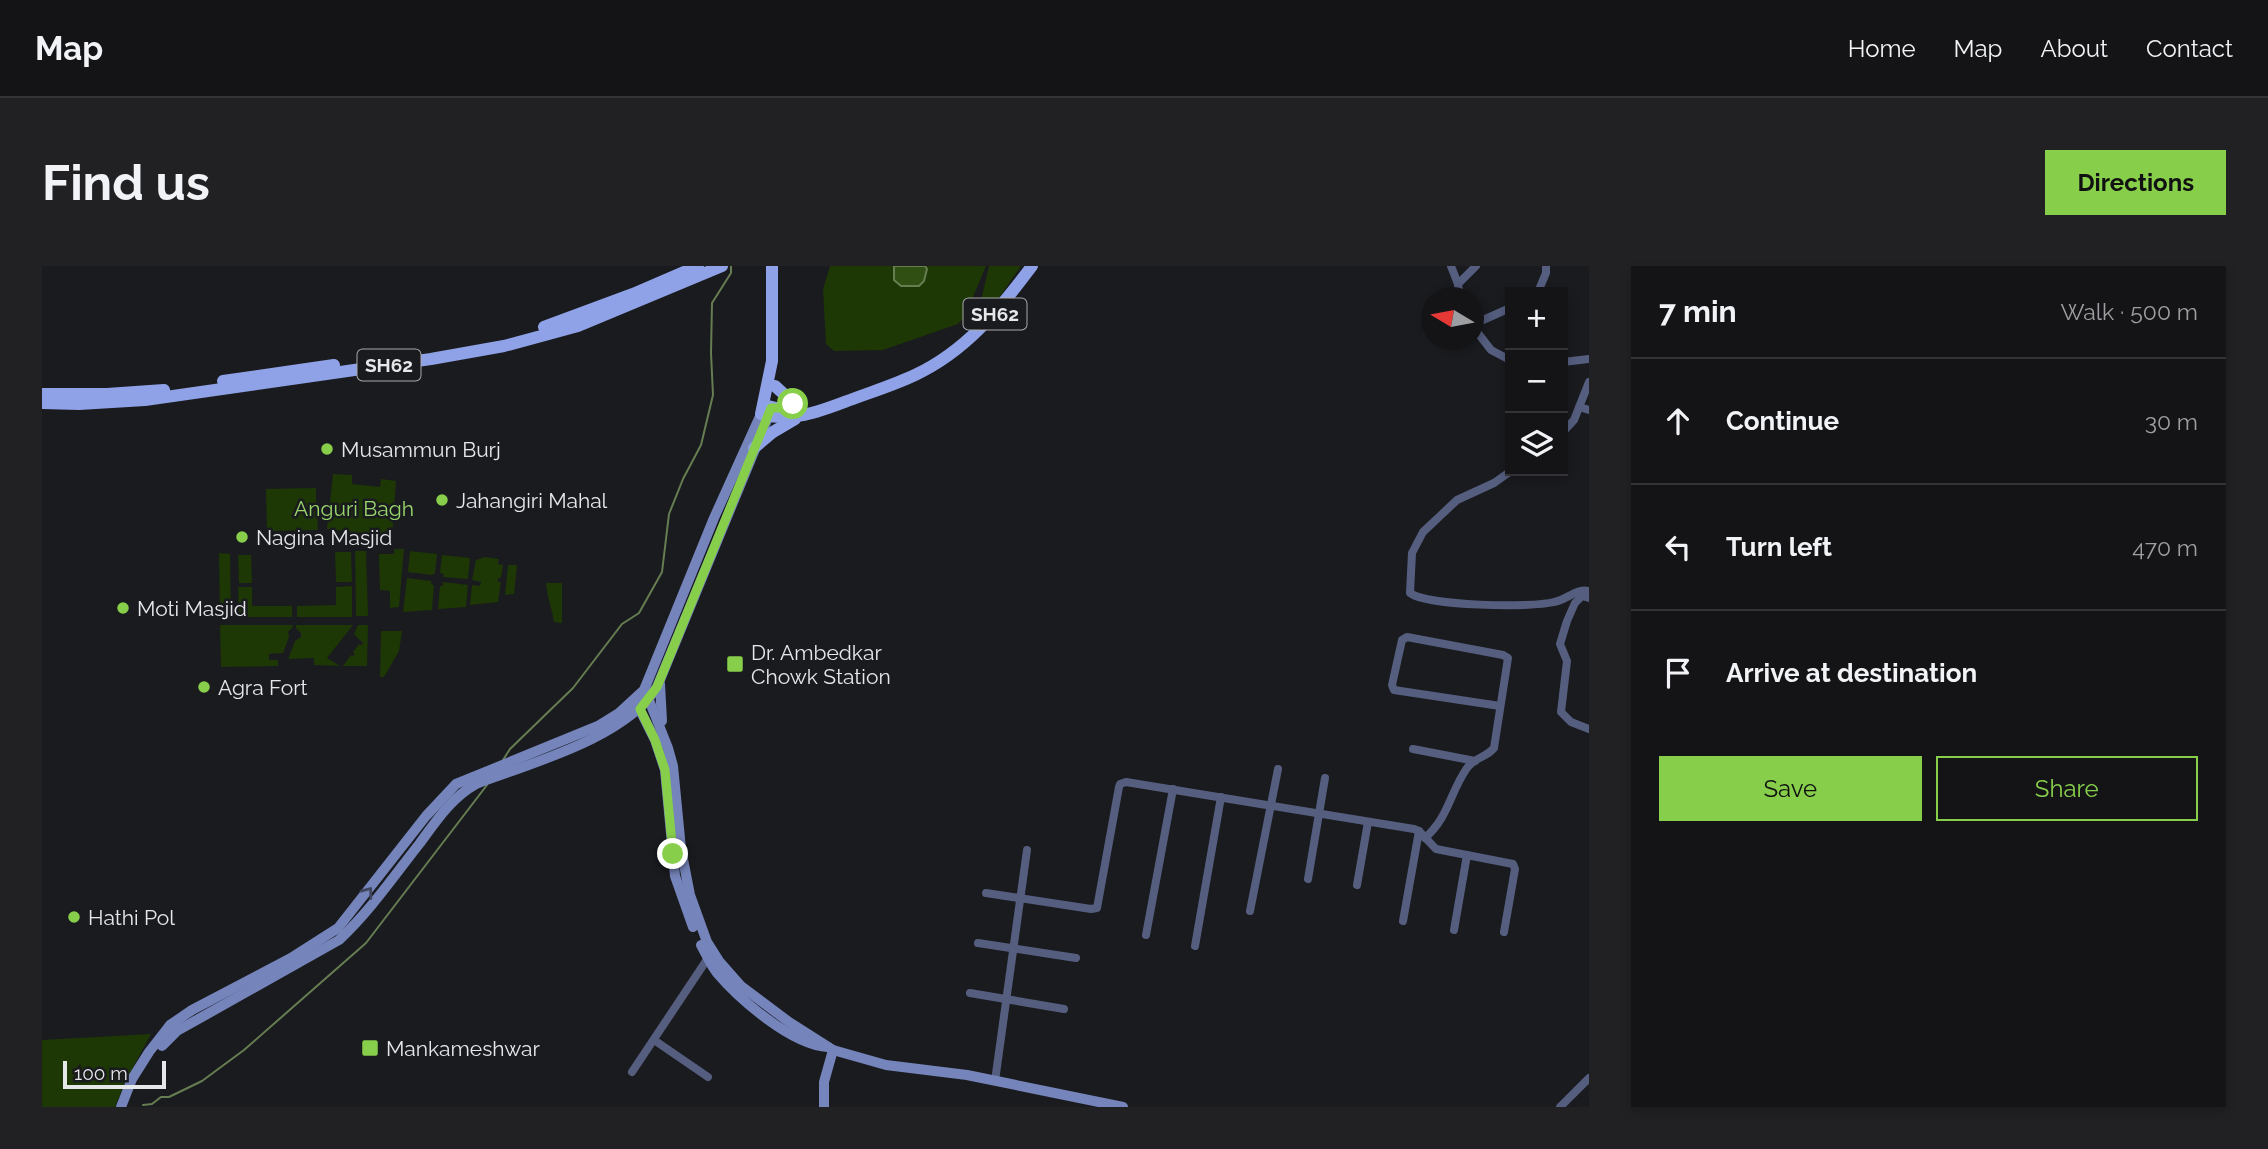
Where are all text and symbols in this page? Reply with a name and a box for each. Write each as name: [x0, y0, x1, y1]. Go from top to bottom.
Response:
text: Map: [35, 29, 103, 68]
text: Home: [1848, 34, 1916, 63]
text: Map: [1954, 34, 2002, 63]
text: About: [2040, 34, 2108, 63]
text: Contact: [2146, 34, 2233, 63]
button: Directions: [2045, 150, 2226, 215]
text: Find us: [42, 154, 210, 211]
north arrow: [1421, 287, 1484, 350]
map controls: [1505, 287, 1568, 476]
button: +: [1505, 287, 1568, 350]
text: 7 min: [1659, 294, 1737, 329]
road number: SH62: [964, 298, 1026, 330]
text: Walk · 500 m: [2060, 298, 2198, 325]
road number: SH62: [358, 349, 420, 380]
button: −: [1505, 350, 1568, 413]
route start: [777, 388, 808, 419]
icon: ahead: [1659, 402, 1697, 440]
text: Continue: [1726, 406, 1839, 436]
text: 30 m: [2145, 408, 2198, 435]
button: layers: [1505, 413, 1568, 476]
place label: Musammun Burj: [341, 437, 501, 462]
marker: Musammun Burj: [319, 441, 335, 457]
place label: Jahangiri Mahal: [456, 488, 608, 513]
marker: Jahangiri Mahal: [434, 492, 450, 508]
park label: Anguri Bagh: [294, 496, 414, 521]
place label: Nagina Masjid: [256, 525, 392, 550]
icon: left: [1659, 528, 1697, 566]
marker: Nagina Masjid: [234, 529, 250, 545]
text: Turn left: [1726, 532, 1832, 562]
text: 470 m: [2132, 534, 2198, 561]
place label: Moti Masjid: [137, 596, 247, 621]
marker: Moti Masjid: [115, 600, 131, 616]
place label: Dr. Ambedkar Chowk Station: [751, 640, 891, 689]
marker: Dr. Ambedkar Chowk Station: [725, 654, 745, 674]
icon: arrive: [1659, 654, 1697, 692]
text: Arrive at destination: [1726, 658, 1977, 688]
place label: Agra Fort: [218, 675, 308, 700]
marker: Agra Fort: [196, 679, 212, 695]
button: Save: [1659, 756, 1922, 821]
button: Share: [1936, 756, 2198, 821]
route end: [657, 838, 688, 869]
one-way arrow: [360, 887, 372, 899]
place label: Hathi Pol: [88, 905, 175, 930]
marker: Hathi Pol: [66, 909, 82, 925]
place label: Mankameshwar: [386, 1036, 541, 1061]
marker: Mankameshwar: [360, 1038, 380, 1058]
scale bar: [63, 1058, 166, 1090]
text: 100 m: [74, 1062, 128, 1084]

